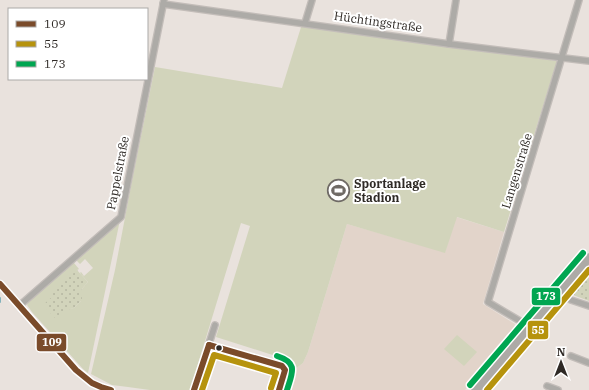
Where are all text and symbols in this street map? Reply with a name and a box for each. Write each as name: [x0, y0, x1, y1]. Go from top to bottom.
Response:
legend: [8, 8, 148, 80]
street label: Hüchtingstraße: [333, 8, 423, 35]
text: 109: [44, 16, 66, 31]
text: 55: [44, 36, 58, 51]
text: 173: [44, 56, 66, 71]
street label: Langenstraße: [498, 131, 535, 210]
street label: Pappelstraße: [103, 135, 132, 211]
place label: Sportanlage Stadion: [354, 176, 426, 205]
sports icon: Sportanlage Stadion: [326, 178, 352, 204]
line badge: 173: [531, 287, 561, 306]
text: 173: [536, 289, 556, 303]
line badge: 55: [527, 320, 549, 340]
text: 55: [531, 323, 545, 337]
line badge: 109: [36, 333, 67, 352]
text: 109: [42, 335, 62, 349]
north arrow: [541, 342, 581, 382]
unlabelled marker: [214, 343, 224, 353]
text: N: [557, 345, 566, 359]

